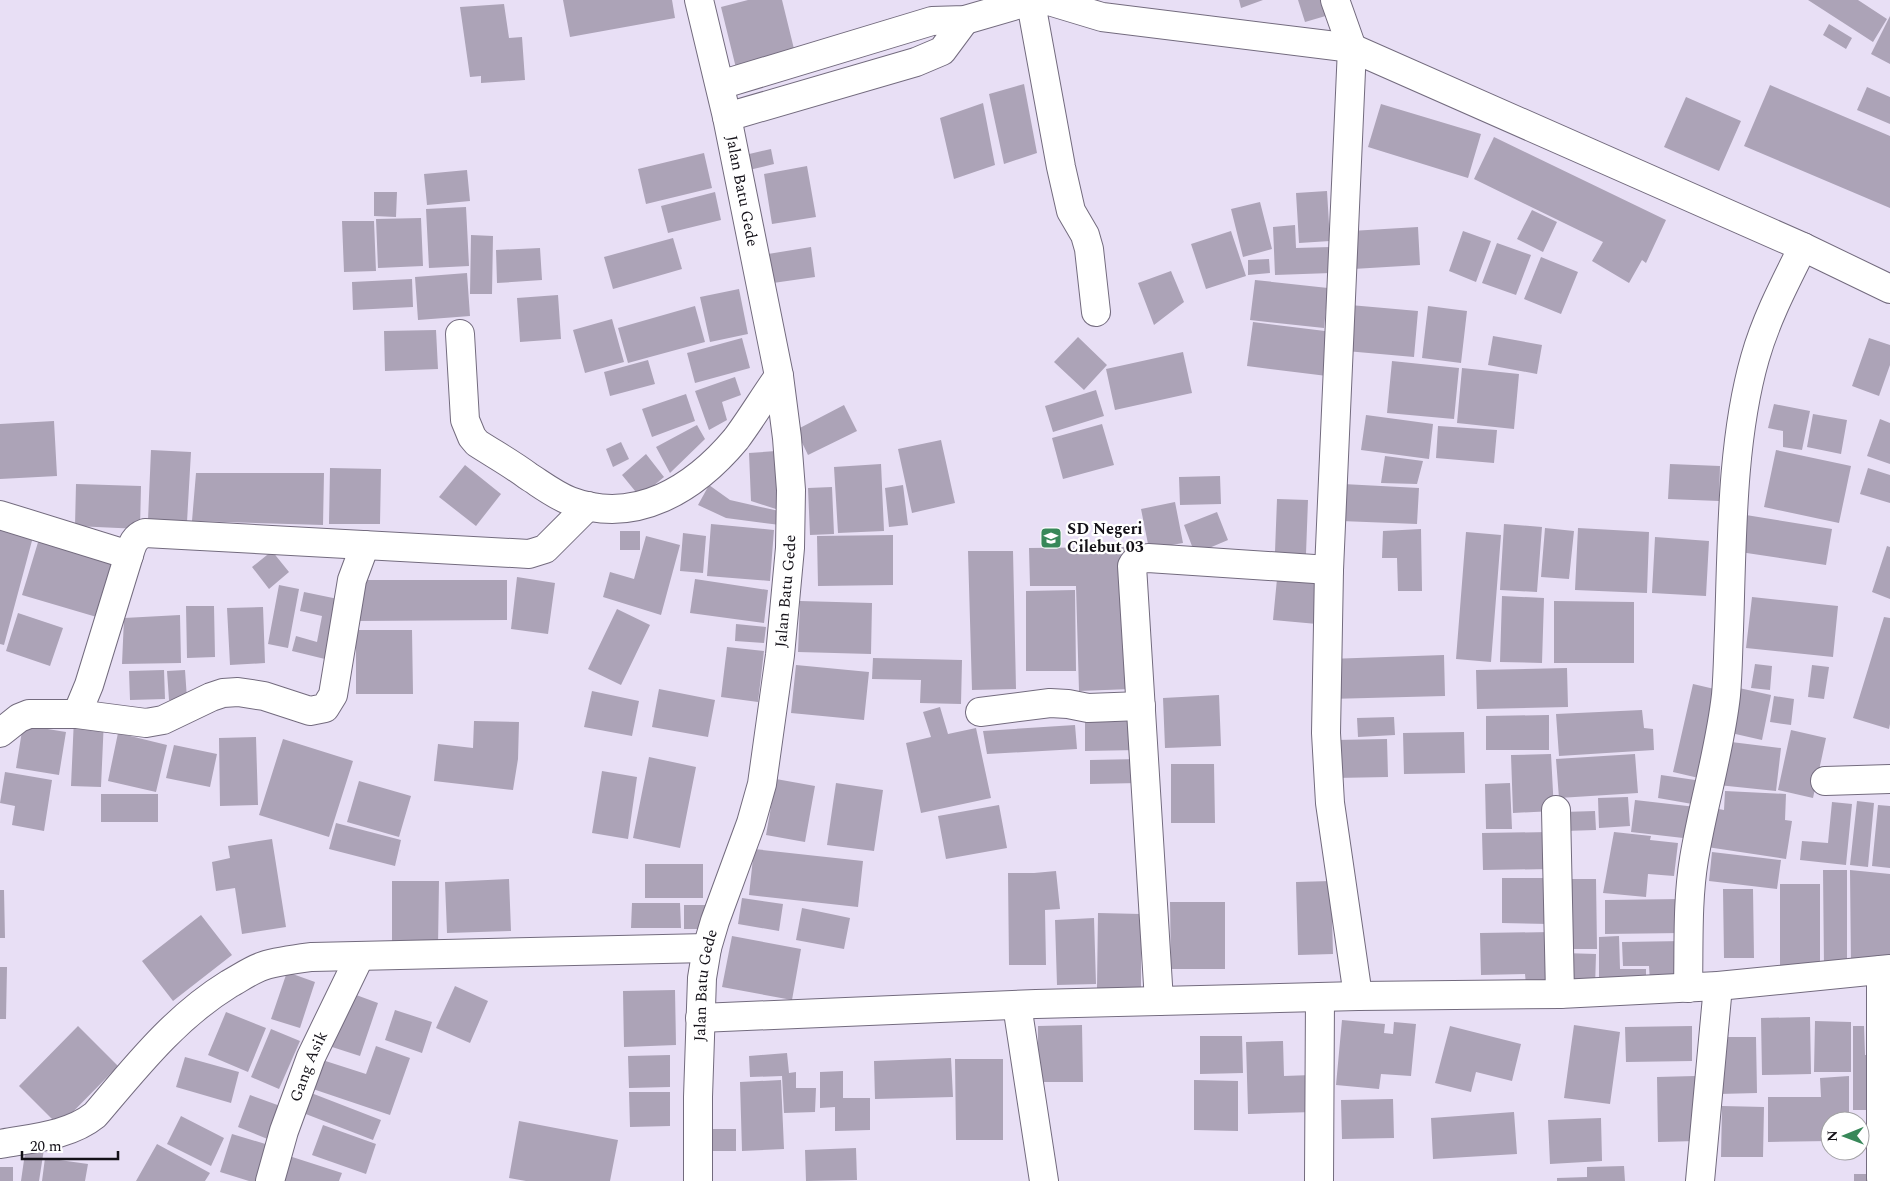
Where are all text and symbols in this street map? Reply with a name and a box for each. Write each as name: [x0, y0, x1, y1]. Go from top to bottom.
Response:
street label: Jalan Batu Gede: [719, 133, 765, 249]
place label: SD Negeri Cilebut 03: [1067, 517, 1144, 559]
school or university icon: SD Negeri Cilebut 03: [1039, 526, 1063, 550]
street label: Jalan Batu Gede: [769, 534, 802, 649]
street label: Jalan Batu Gede: [688, 926, 724, 1042]
street label: Gang Asik: [284, 1027, 334, 1105]
north arrow: [1820, 1111, 1870, 1161]
scale bar: [22, 1128, 119, 1160]
text: N: [1822, 1130, 1843, 1142]
text: 20 m: [30, 1135, 62, 1158]

